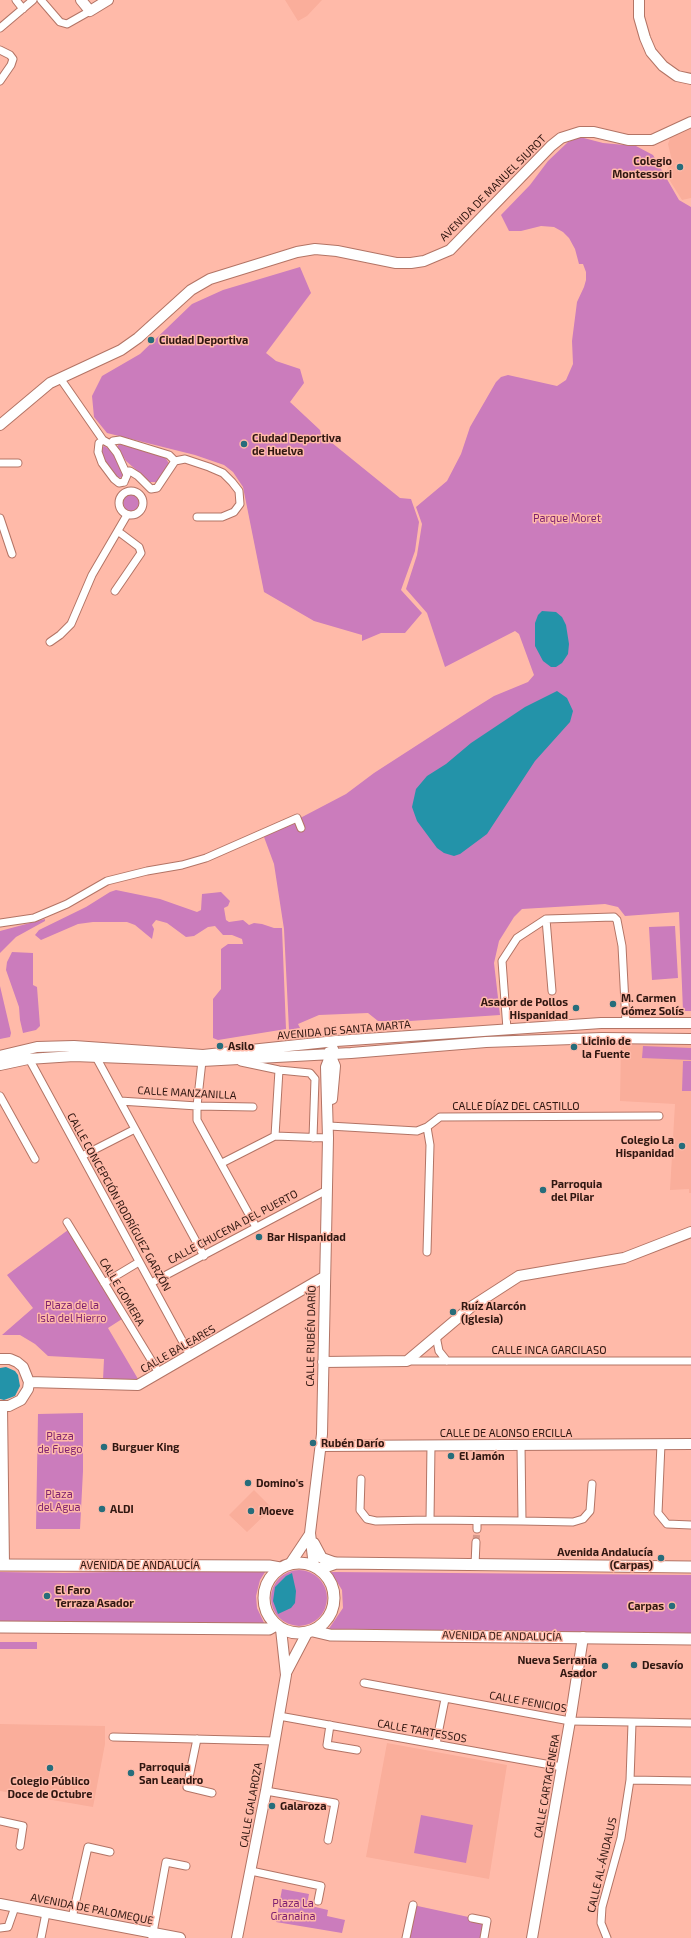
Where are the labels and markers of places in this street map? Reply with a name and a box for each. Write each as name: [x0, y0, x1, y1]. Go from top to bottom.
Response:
place label: Colegio Montessori: [612, 154, 672, 180]
marker: Colegio Montessori: [675, 162, 685, 172]
place label: Ciudad Deportiva: [159, 333, 248, 347]
marker: Ciudad Deportiva: [146, 335, 156, 345]
place label: Ciudad Deportiva de Huelva: [252, 431, 341, 457]
marker: Ciudad Deportiva de Huelva: [239, 439, 249, 449]
place label: M. Carmen Gómez Solís: [621, 991, 684, 1017]
place label: Asador de Pollos Hispanidad: [481, 995, 568, 1021]
marker: M. Carmen Gómez Solís: [608, 999, 618, 1009]
marker: Asador de Pollos Hispanidad: [571, 1003, 581, 1013]
place label: Licinio de la Fuente: [582, 1034, 631, 1060]
place label: Asilo: [228, 1039, 254, 1053]
marker: Asilo: [215, 1041, 225, 1051]
marker: Licinio de la Fuente: [569, 1042, 579, 1052]
place label: Colegio La Hispanidad: [616, 1133, 674, 1159]
marker: Colegio La Hispanidad: [677, 1141, 687, 1151]
place label: Parroquia del Pilar: [551, 1177, 602, 1203]
marker: Parroquia del Pilar: [538, 1185, 548, 1195]
place label: Bar Hispanidad: [267, 1230, 346, 1244]
marker: Bar Hispanidad: [254, 1232, 264, 1242]
place label: Ruíz Alarcón (Iglesia): [461, 1299, 526, 1325]
marker: Ruíz Alarcón (Iglesia): [448, 1307, 458, 1317]
place label: Rubén Darío: [321, 1436, 384, 1450]
marker: Rubén Darío: [308, 1438, 318, 1448]
place label: Burguer King: [112, 1440, 179, 1454]
marker: Burguer King: [99, 1442, 109, 1452]
place label: El Jamón: [459, 1449, 504, 1463]
marker: El Jamón: [446, 1451, 456, 1461]
place label: Domino's: [256, 1476, 304, 1490]
marker: Domino's: [243, 1478, 253, 1488]
place label: ALDI: [110, 1502, 134, 1516]
marker: ALDI: [97, 1504, 107, 1514]
place label: Moeve: [259, 1504, 294, 1518]
marker: Moeve: [246, 1506, 256, 1516]
place label: Avenida Andalucía (Carpas): [557, 1545, 653, 1571]
marker: Avenida Andalucía (Carpas): [656, 1553, 666, 1563]
place label: El Faro Terraza Asador: [55, 1583, 134, 1609]
marker: El Faro Terraza Asador: [42, 1591, 52, 1601]
place label: Carpas: [628, 1599, 664, 1613]
marker: Carpas: [667, 1601, 677, 1611]
place label: Nueva Serranía Asador: [517, 1653, 597, 1679]
place label: Desavío: [642, 1658, 684, 1672]
marker: Desavío: [629, 1660, 639, 1670]
marker: Nueva Serranía Asador: [600, 1661, 610, 1671]
place label: Parroquia San Leandro: [139, 1760, 203, 1786]
marker: Colegio Público Doce de Octubre: [45, 1763, 55, 1773]
marker: Parroquia San Leandro: [126, 1768, 136, 1778]
place label: Colegio Público Doce de Octubre: [8, 1774, 92, 1800]
place label: Galaroza: [280, 1799, 326, 1813]
marker: Galaroza: [267, 1801, 277, 1811]

